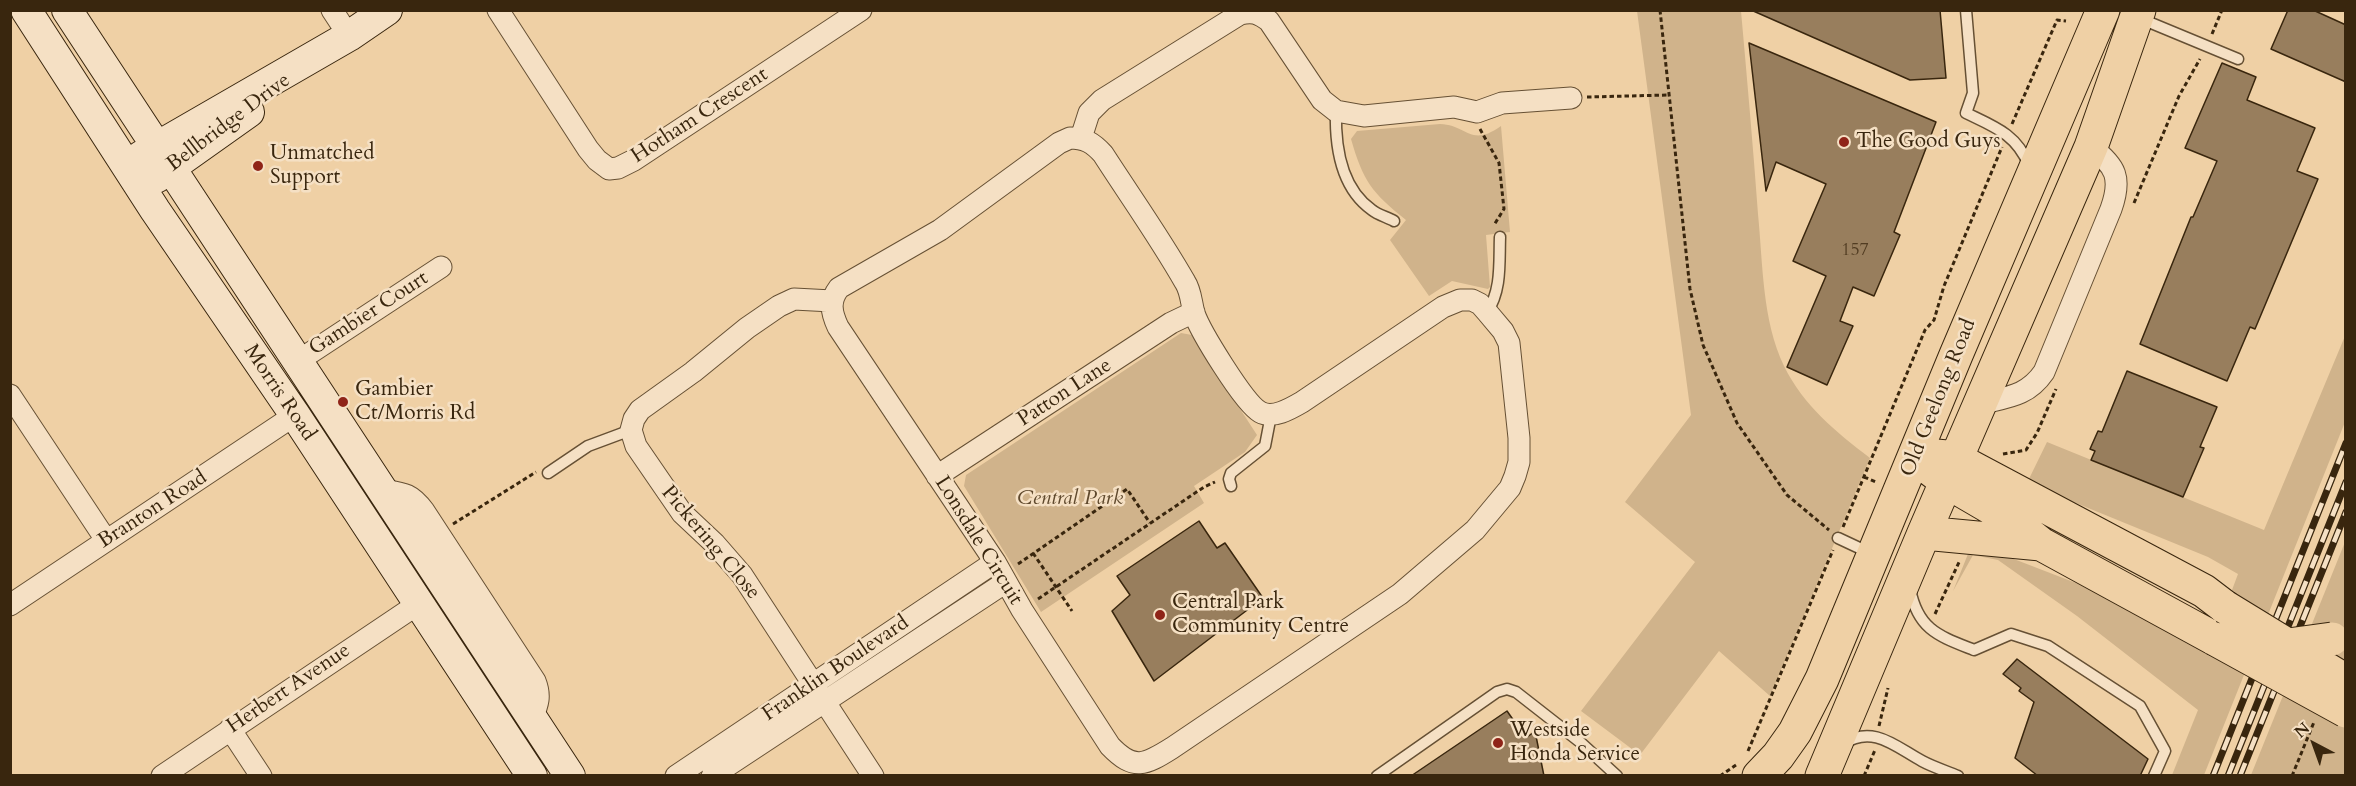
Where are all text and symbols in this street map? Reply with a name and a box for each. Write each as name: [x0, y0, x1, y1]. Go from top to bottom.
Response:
street label: Hotham Crescent: [627, 63, 773, 169]
street label: Bellbridge Drive: [162, 68, 296, 178]
place label: The Good Guys: [1856, 129, 2001, 155]
marker: The Good Guys: [1837, 135, 1851, 149]
place label: Unmatched Support: [270, 141, 374, 191]
marker: Unmatched Support: [251, 159, 265, 173]
house number: 157: [1841, 240, 1869, 262]
street label: Gambier Court: [305, 266, 433, 362]
street label: Old Geelong Road: [1896, 315, 1982, 481]
street label: Morris Road: [237, 340, 321, 446]
street label: Patton Lane: [1013, 353, 1117, 433]
place label: Gambier Ct/Morris Rd: [355, 377, 475, 427]
marker: Gambier Ct/Morris Rd: [336, 395, 350, 409]
street label: Branton Road: [94, 465, 212, 555]
street label: Lonsdale Circuit: [928, 472, 1028, 610]
street label: Pickering Close: [655, 481, 765, 605]
park label: Central Park: [1017, 486, 1123, 512]
place label: Central Park Community Centre: [1172, 590, 1349, 640]
marker: Central Park Community Centre: [1153, 608, 1167, 622]
street label: Franklin Boulevard: [758, 611, 914, 727]
street label: Herbert Avenue: [222, 638, 356, 740]
north arrow: [2284, 714, 2344, 774]
place label: Westside Honda Service: [1510, 718, 1640, 768]
text: N: [2290, 718, 2315, 743]
marker: Westside Honda Service: [1491, 736, 1505, 750]

